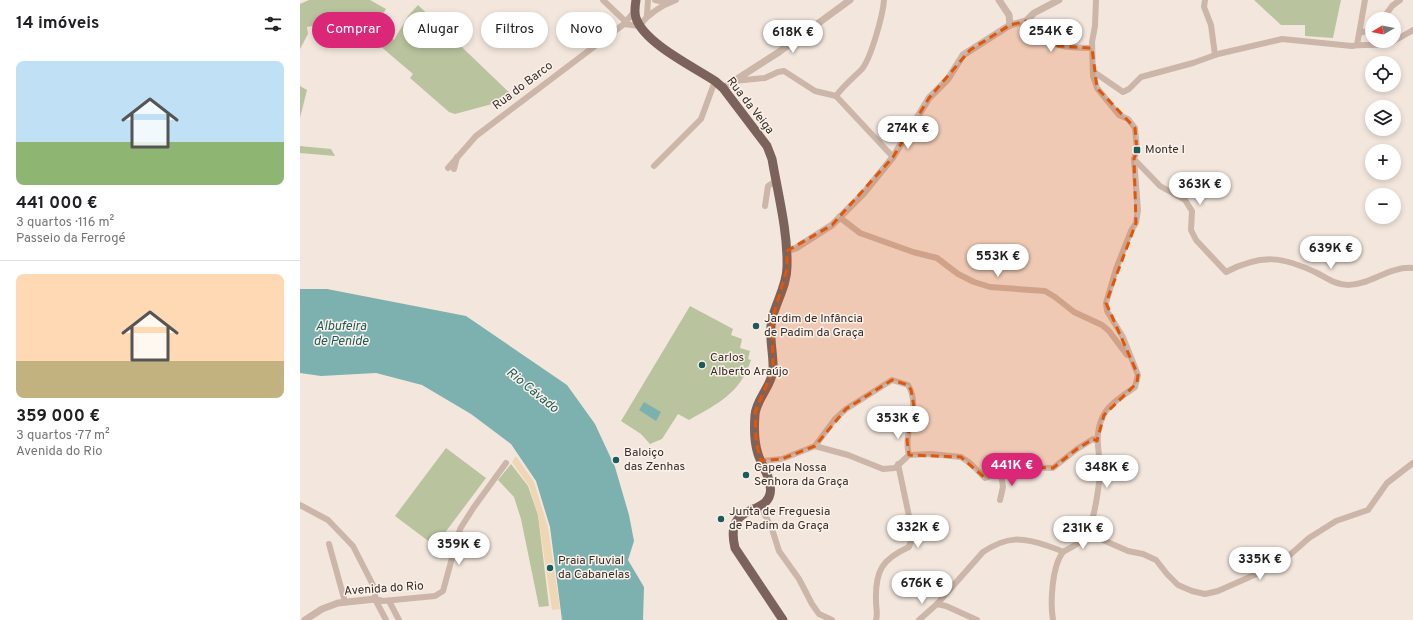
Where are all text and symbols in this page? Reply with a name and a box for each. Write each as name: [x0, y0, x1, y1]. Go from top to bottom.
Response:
chip: Comprar: [312, 12, 395, 48]
chip: Alugar: [403, 12, 473, 48]
chip: Filtros: [481, 12, 548, 48]
chip: Novo: [556, 12, 617, 48]
north arrow: [1365, 12, 1401, 48]
map controls: [1365, 12, 1401, 224]
text: 14 imóveis: [16, 13, 99, 35]
icon: filters: [262, 13, 284, 35]
pin: 254K €: [1018, 19, 1084, 53]
pin: 618K €: [760, 20, 826, 54]
text: 254K €: [1028, 24, 1074, 40]
text: 618K €: [772, 25, 814, 41]
button: locate: [1365, 56, 1401, 92]
street label: Rua do Barco: [490, 58, 557, 114]
street label: Rua da Veiga: [723, 74, 777, 138]
icon: home: [114, 87, 186, 159]
button: layers: [1365, 100, 1401, 136]
pin: 274K €: [875, 116, 941, 150]
text: 274K €: [887, 121, 929, 137]
place label: Monte I: [1145, 142, 1185, 158]
button: +: [1365, 144, 1401, 180]
marker: Monte I: [1132, 145, 1142, 155]
pin: 363K €: [1167, 172, 1233, 206]
text: 363K €: [1178, 177, 1222, 193]
button: −: [1365, 188, 1401, 224]
text: 441 000 €: [16, 193, 98, 215]
text: 3 quartos · 116 m²: [16, 215, 114, 231]
text: Passeio da Ferrogé: [16, 231, 125, 247]
pin: 639K €: [1298, 236, 1364, 270]
text: 639K €: [1309, 241, 1353, 257]
pin: 553K €: [965, 244, 1031, 278]
text: 553K €: [976, 249, 1020, 265]
icon: home: [114, 300, 186, 372]
place label: Jardim de Infância de Padim da Graça: [764, 311, 864, 341]
water label: Albufeira de Penide: [314, 319, 369, 350]
marker: Jardim de Infância de Padim da Graça: [751, 321, 761, 331]
place label: Carlos Alberto Araújo: [710, 350, 789, 380]
marker: Carlos Alberto Araújo: [697, 360, 707, 370]
water label: Rio Cávado: [503, 365, 561, 417]
text: 359 000 €: [16, 406, 100, 428]
pin: 353K €: [865, 406, 931, 440]
text: 353K €: [876, 411, 920, 427]
text: 3 quartos · 77 m²: [16, 428, 110, 444]
text: Avenida do Rio: [16, 444, 103, 460]
place label: Baloiço das Zenhas: [624, 445, 685, 475]
pin: 441K €: [979, 453, 1045, 487]
marker: Baloiço das Zenhas: [611, 455, 621, 465]
pin: 348K €: [1074, 455, 1140, 489]
text: 441K €: [991, 458, 1033, 474]
place label: Capela Nossa Senhora da Graça: [754, 460, 849, 490]
text: 348K €: [1085, 460, 1129, 476]
marker: Capela Nossa Senhora da Graça: [741, 470, 751, 480]
place label: Junta de Freguesia de Padim da Graça: [729, 504, 830, 534]
marker: Junta de Freguesia de Padim da Graça: [716, 514, 726, 524]
pin: 332K €: [885, 515, 951, 549]
pin: 231K €: [1050, 516, 1116, 550]
text: 332K €: [896, 520, 940, 536]
text: 231K €: [1062, 521, 1104, 537]
pin: 359K €: [426, 532, 492, 566]
text: 359K €: [437, 537, 481, 553]
pin: 335K €: [1227, 547, 1293, 581]
text: 335K €: [1238, 552, 1282, 568]
place label: Praia Fluvial da Cabanelas: [558, 553, 630, 583]
marker: Praia Fluvial da Cabanelas: [545, 563, 555, 573]
pin: 676K €: [889, 571, 955, 605]
text: 676K €: [900, 576, 944, 592]
street label: Avenida do Rio: [344, 578, 425, 600]

